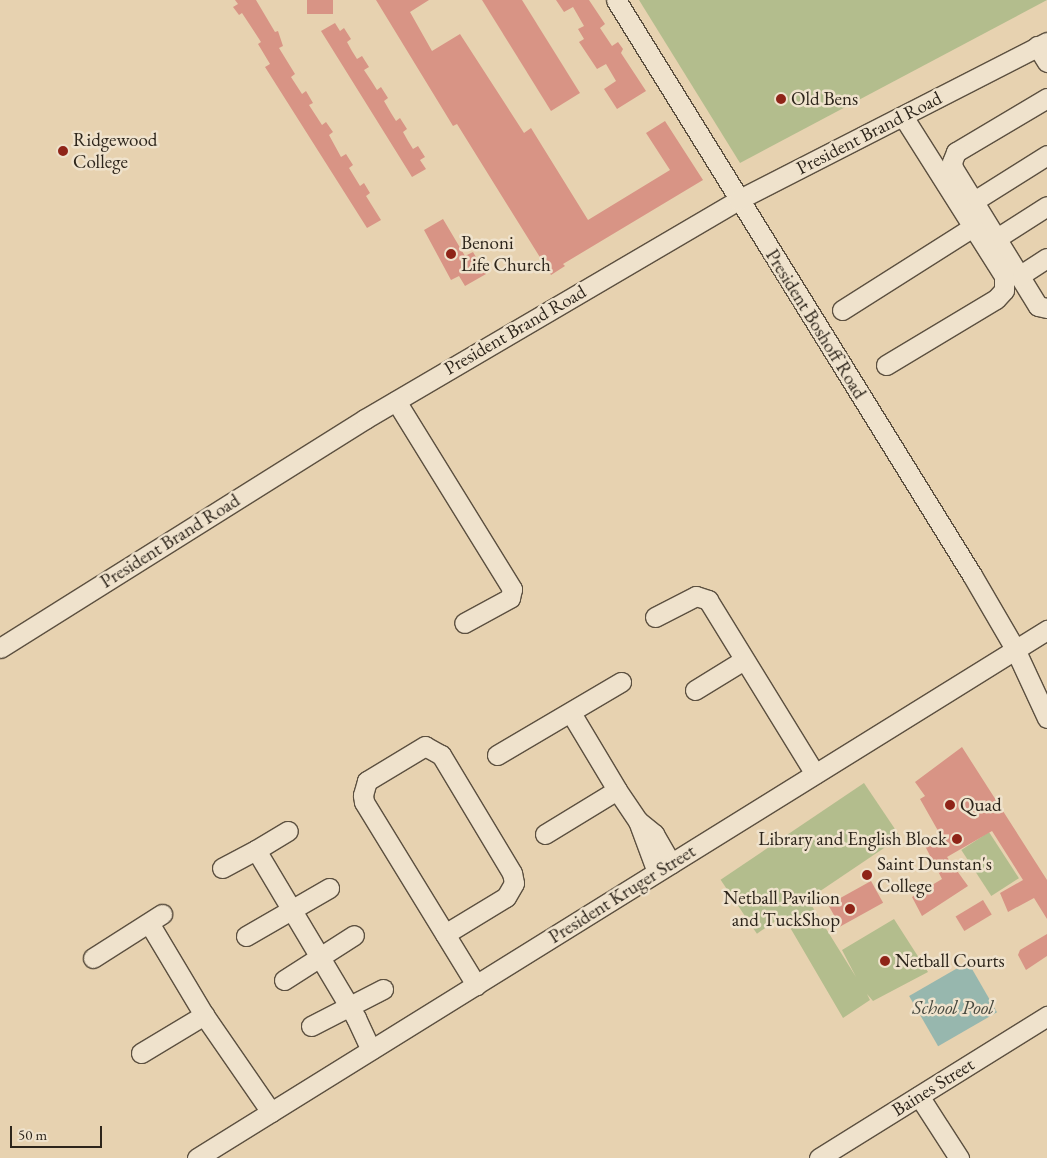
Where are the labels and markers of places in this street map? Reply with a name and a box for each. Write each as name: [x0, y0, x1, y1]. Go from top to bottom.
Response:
place label: Old Bens: [791, 88, 858, 110]
marker: Old Bens: [775, 93, 787, 105]
place label: Ridgewood College: [73, 129, 157, 173]
marker: Ridgewood College: [57, 145, 69, 157]
place label: Benoni Life Church: [461, 232, 551, 276]
marker: Benoni Life Church: [445, 248, 457, 260]
place label: Quad: [960, 794, 1002, 816]
marker: Quad: [944, 799, 956, 811]
place label: Library and English Block: [758, 828, 947, 850]
marker: Library and English Block: [951, 833, 963, 845]
place label: Saint Dunstan's College: [877, 853, 992, 897]
marker: Saint Dunstan's College: [861, 869, 873, 881]
place label: Netball Pavilion and TuckShop: [723, 887, 840, 931]
marker: Netball Pavilion and TuckShop: [844, 903, 856, 915]
place label: Netball Courts: [895, 950, 1005, 972]
marker: Netball Courts: [879, 955, 891, 967]

